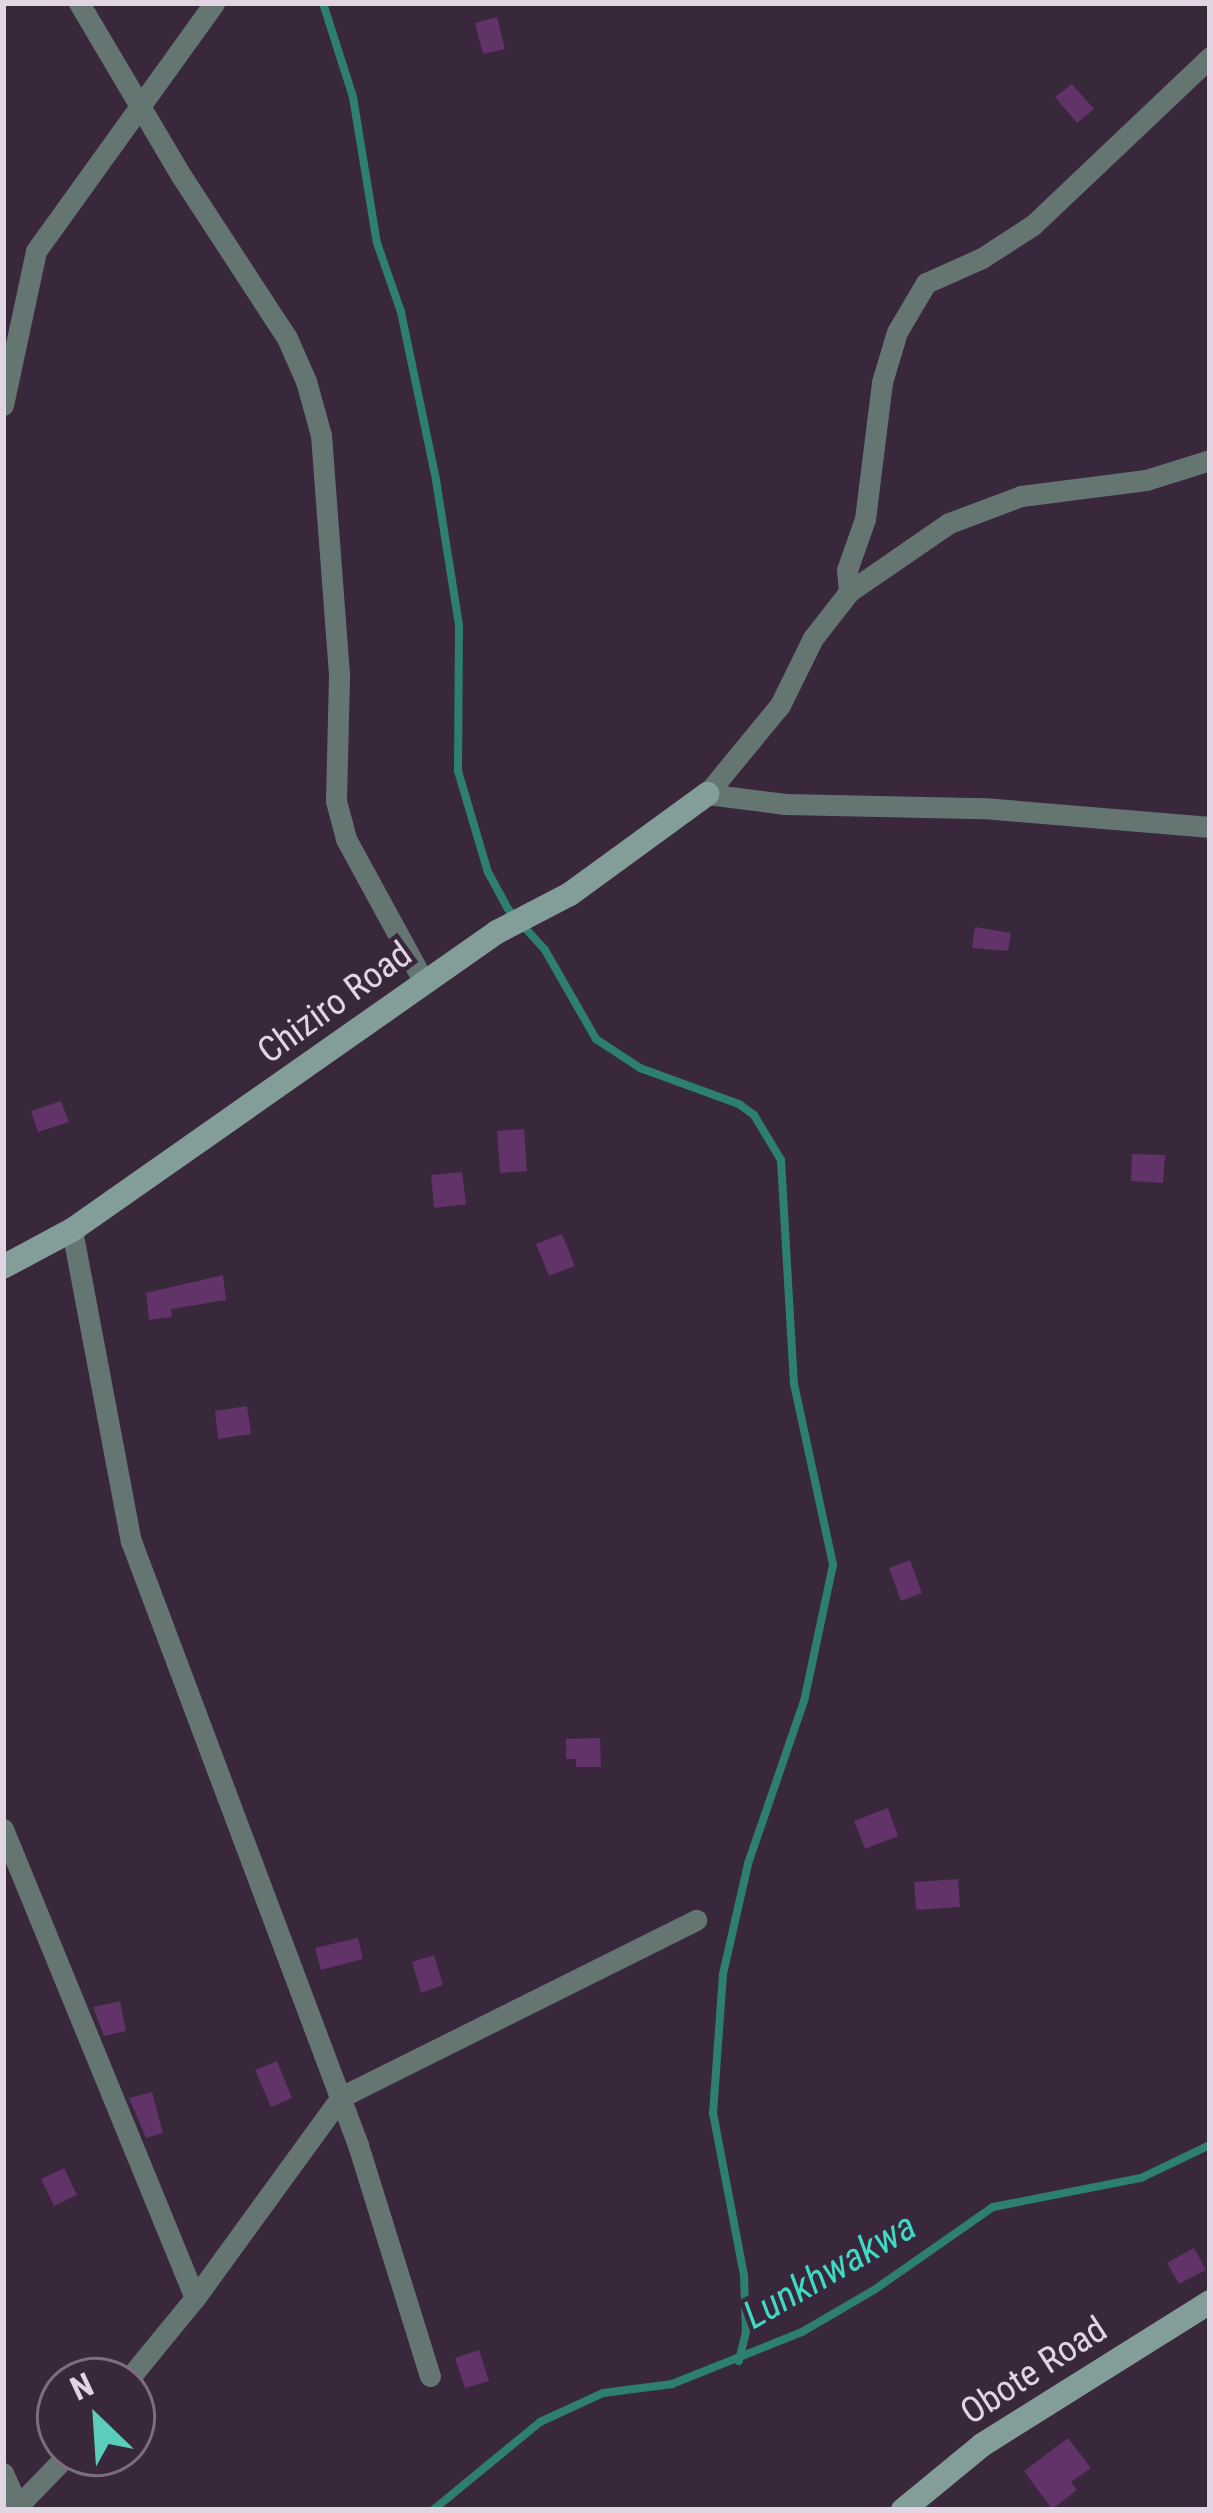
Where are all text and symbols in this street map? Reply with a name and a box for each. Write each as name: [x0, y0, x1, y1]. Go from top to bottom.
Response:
street label: Chiziro Road: [250, 933, 420, 1073]
water label: Lunkhwakwa: [735, 2203, 925, 2339]
street label: Obote Road: [953, 2308, 1115, 2434]
north arrow: [36, 2357, 156, 2477]
text: N: [64, 2365, 99, 2409]

